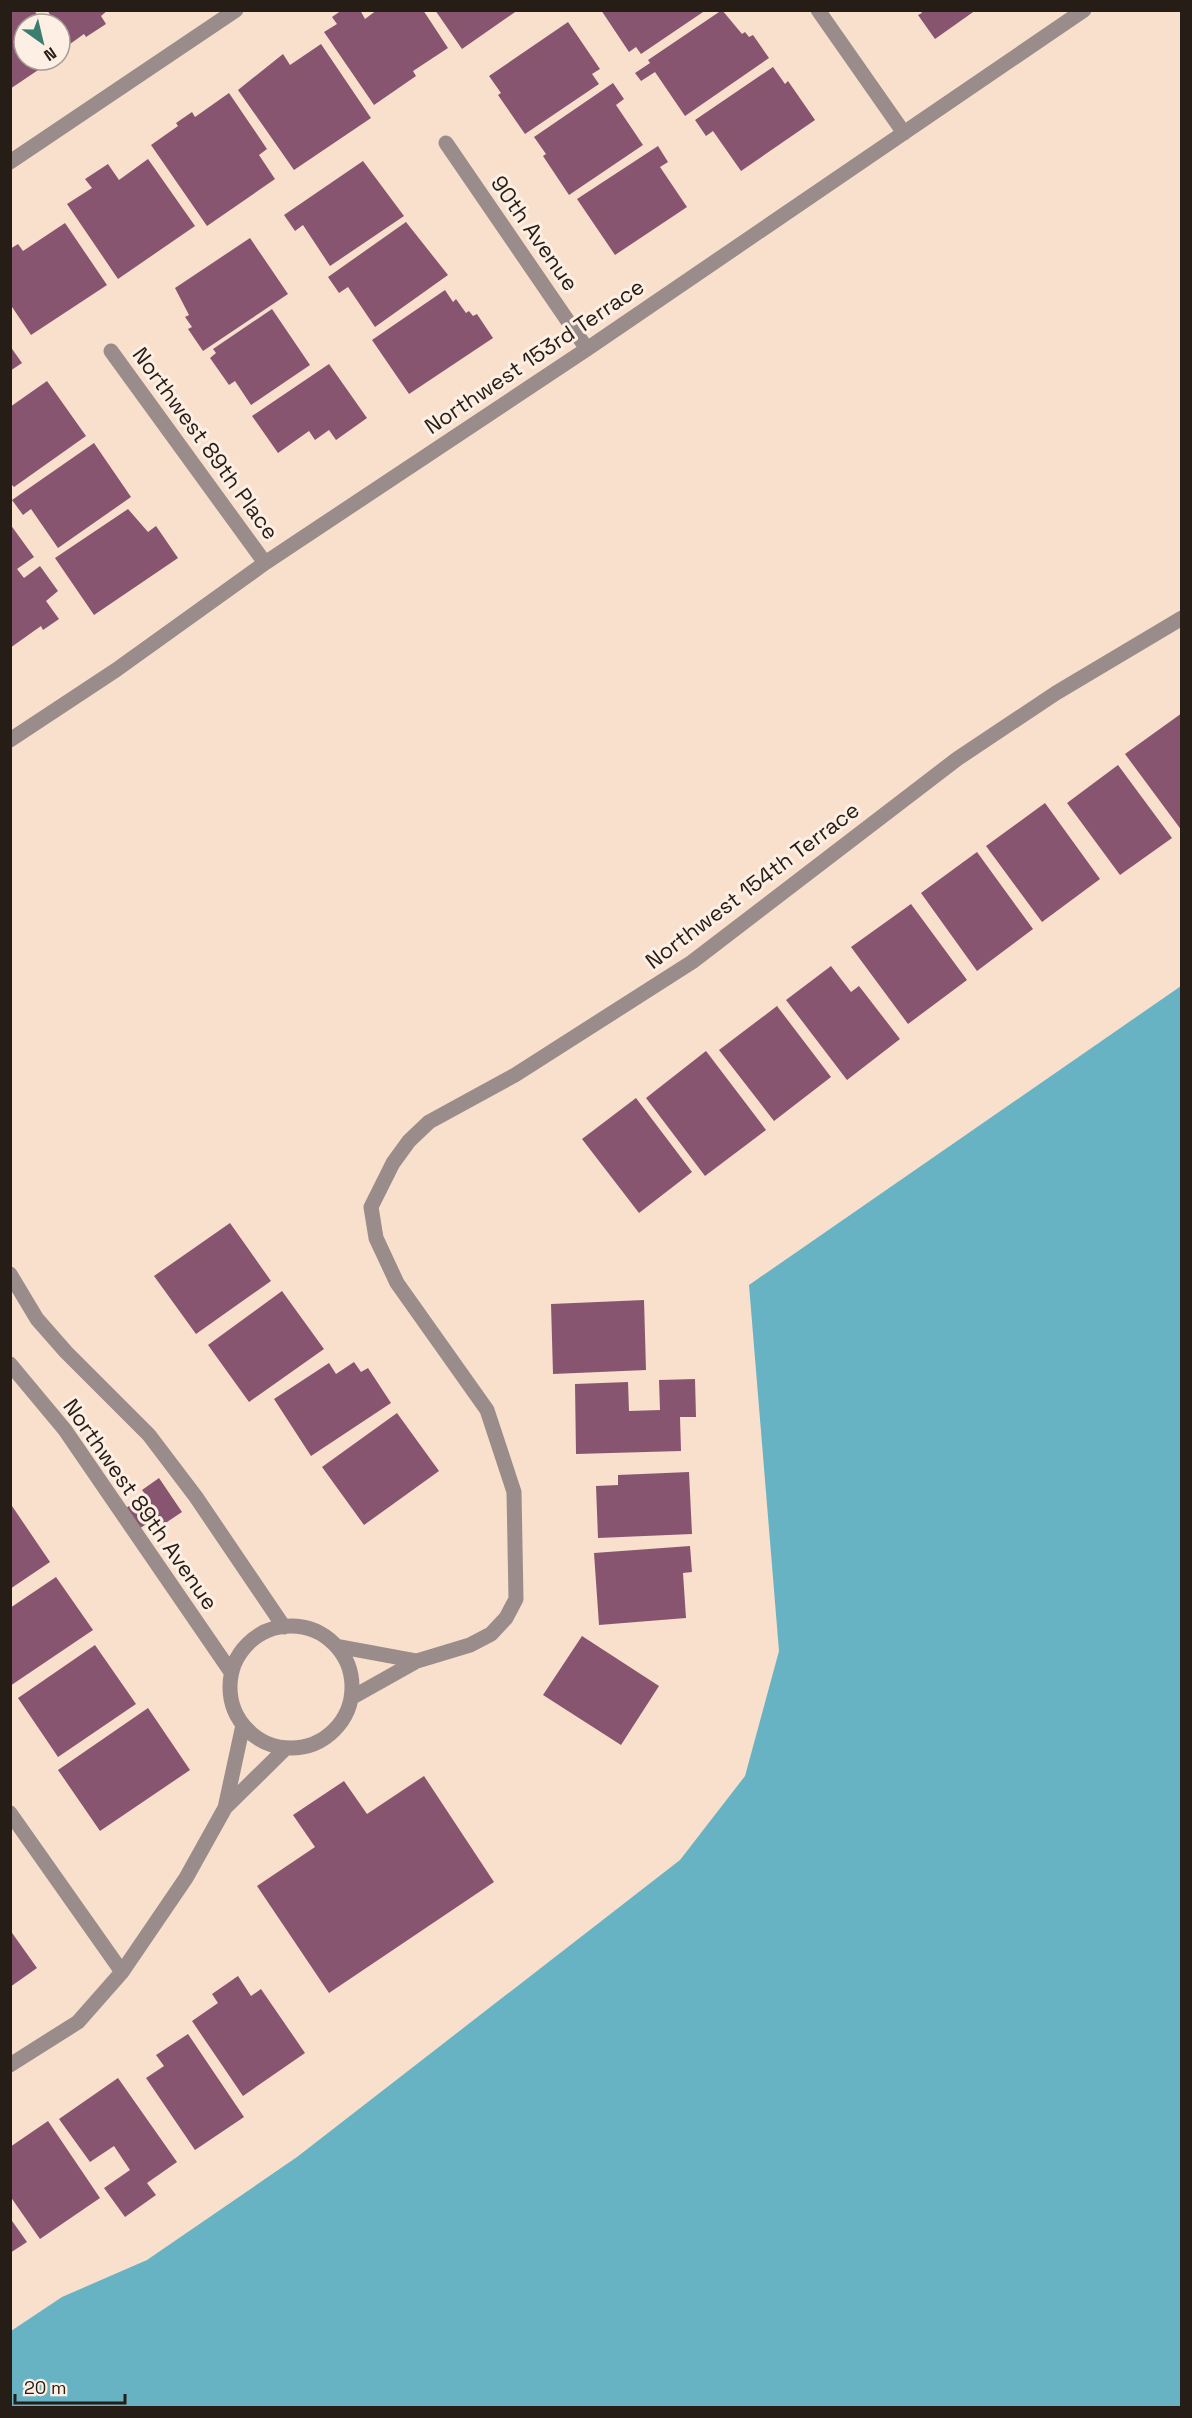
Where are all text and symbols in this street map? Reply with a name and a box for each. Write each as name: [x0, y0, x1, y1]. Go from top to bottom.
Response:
north arrow: [12, 12, 72, 72]
text: N: [40, 42, 60, 66]
street label: 90th Avenue: [485, 170, 585, 296]
street label: Northwest 153rd Terrace: [419, 272, 649, 440]
street label: Northwest 89th Place: [127, 341, 285, 545]
street label: Northwest 154th Terrace: [639, 795, 865, 975]
street label: Northwest 89th Avenue: [57, 1393, 225, 1615]
scale bar: [15, 2367, 124, 2405]
text: 20 m: [24, 2376, 67, 2399]

